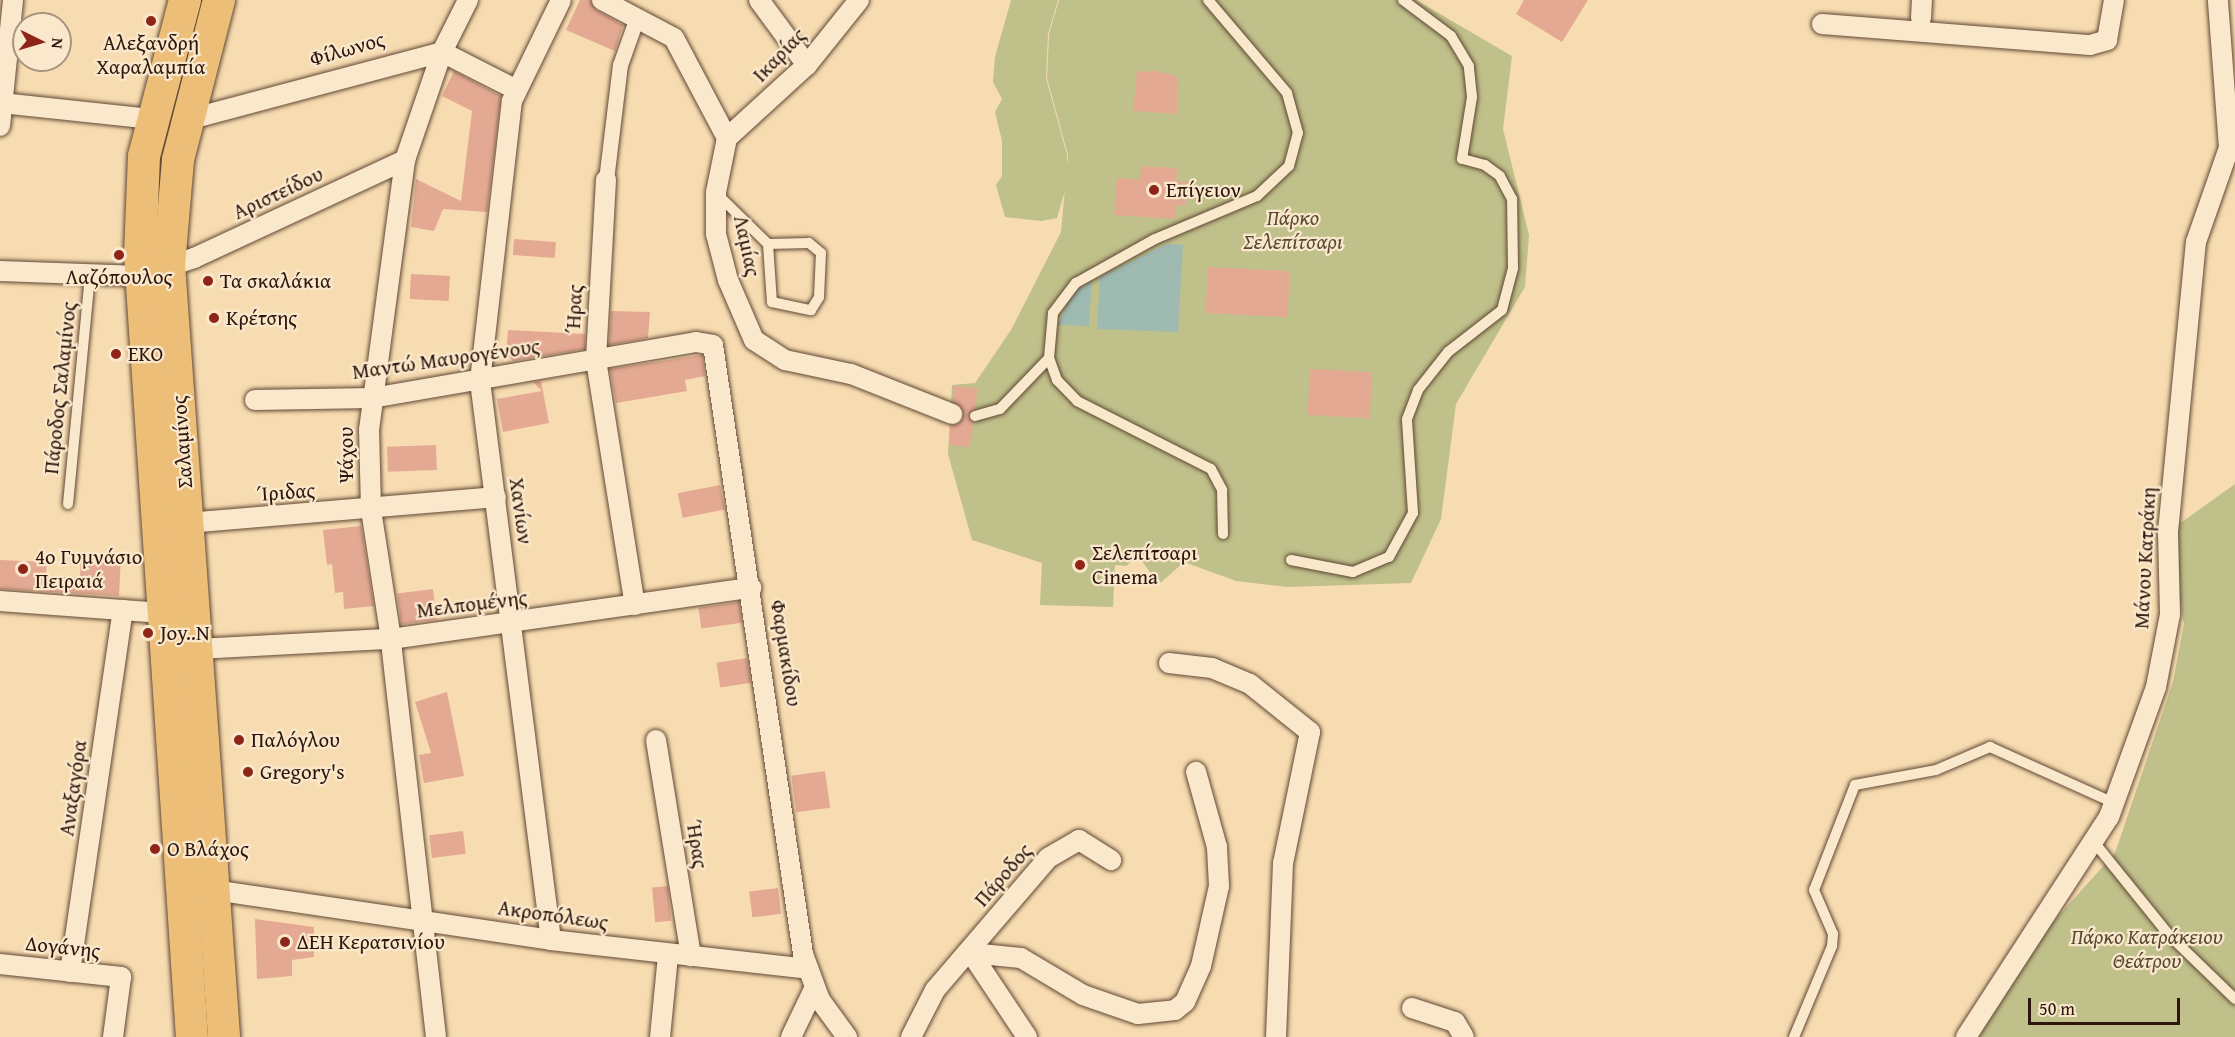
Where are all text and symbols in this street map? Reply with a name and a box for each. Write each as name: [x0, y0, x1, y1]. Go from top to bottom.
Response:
north arrow: [12, 12, 72, 72]
marker: Αλεξανδρή Χαραλαμπία: [144, 14, 158, 28]
street label: Ικαρίας: [747, 23, 811, 87]
street label: Φίλωνος: [307, 26, 387, 72]
place label: Αλεξανδρή Χαραλαμπία: [96, 30, 206, 80]
text: N: [46, 37, 70, 50]
street label: Αριστείδου: [229, 161, 327, 225]
place label: Επίγειον: [1166, 177, 1241, 203]
marker: Επίγειον: [1147, 183, 1161, 197]
park label: Πάρκο Σελεπίτσαρι: [1243, 205, 1343, 255]
street label: Λαμίας: [728, 213, 766, 279]
marker: Λαζόπουλος: [112, 248, 126, 262]
place label: Λαζόπουλος: [66, 264, 172, 290]
place label: Τα σκαλάκια: [220, 268, 332, 294]
marker: Τα σκαλάκια: [201, 274, 215, 288]
street label: Ήρας: [560, 284, 588, 334]
street label: Πάροδος Σαλαμίνος: [38, 300, 82, 476]
place label: Κρέτσης: [226, 305, 297, 331]
marker: Κρέτσης: [207, 311, 221, 325]
street label: Μαντώ Μαυρογένους: [351, 333, 541, 385]
place label: EKO: [128, 341, 163, 367]
marker: EKO: [109, 347, 123, 361]
street label: Σαλαμίνος: [166, 395, 198, 489]
street label: Ψάχου: [333, 427, 359, 483]
street label: Χανίων: [504, 476, 538, 546]
street label: Ίριδας: [256, 477, 316, 507]
street label: Μάνου Κατράκη: [2129, 486, 2161, 630]
place label: Σελεπίτσαρι Cinema: [1092, 540, 1197, 590]
place label: 4ο Γυμνάσιο Πειραιά: [35, 544, 142, 594]
marker: Σελεπίτσαρι Cinema: [1073, 558, 1087, 572]
marker: 4ο Γυμνάσιο Πειραιά: [16, 562, 30, 576]
street label: Μελπομένης: [415, 585, 529, 623]
street label: Φαρμακίδου: [765, 598, 807, 708]
place label: Joy..N: [160, 620, 210, 646]
marker: Joy..N: [141, 626, 155, 640]
place label: Παλόγλου: [251, 727, 340, 753]
marker: Παλόγλου: [232, 733, 246, 747]
street label: Αναξαγόρα: [54, 738, 92, 838]
place label: Gregory's: [260, 759, 345, 785]
marker: Gregory's: [241, 765, 255, 779]
street label: Ήρας: [681, 818, 713, 870]
place label: Ο Βλάχος: [167, 836, 249, 862]
street label: Πάροδος: [969, 838, 1037, 912]
marker: Ο Βλάχος: [148, 842, 162, 856]
street label: Ακροπόλεως: [496, 895, 610, 935]
park label: Πάρκο Κατράκειου Θεάτρου: [2071, 924, 2223, 974]
place label: ΔΕΗ Κερατσινίου: [297, 929, 445, 955]
street label: Δογάνης: [24, 931, 102, 963]
marker: ΔΕΗ Κερατσινίου: [278, 935, 292, 949]
scale bar: [2031, 986, 2182, 1024]
text: 50 m: [2039, 995, 2075, 1022]

